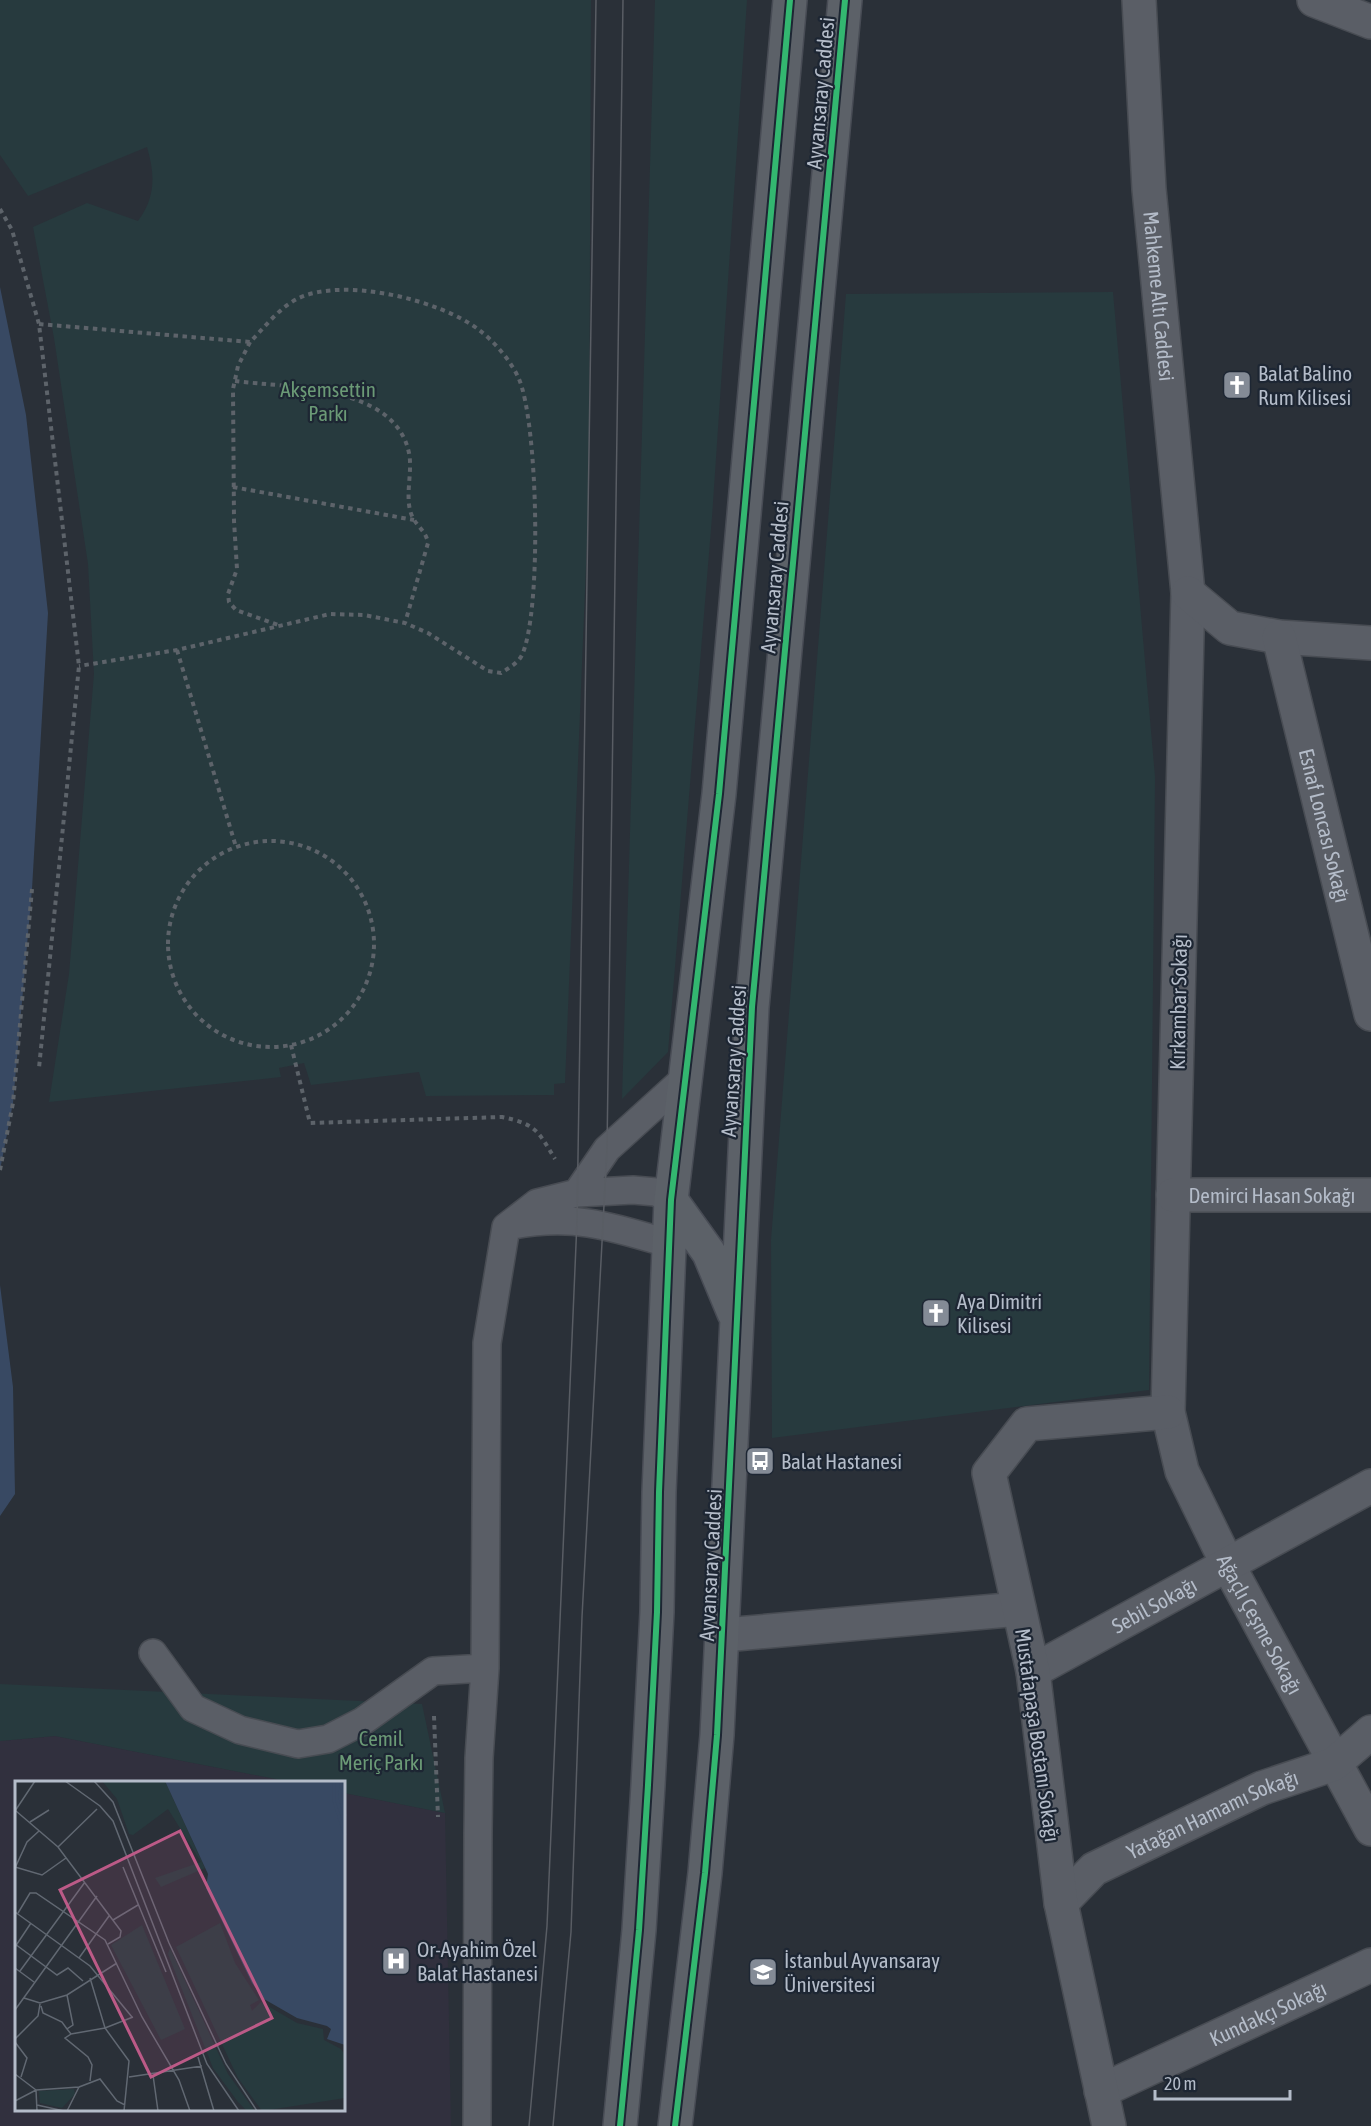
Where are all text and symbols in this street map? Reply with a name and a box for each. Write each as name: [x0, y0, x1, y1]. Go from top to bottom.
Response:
street label: Ayvansaray Caddesi: [801, 16, 839, 170]
street label: Mahkeme Altı Caddesi: [1139, 210, 1179, 382]
place label: Balat Balino Rum Kilisesi: [1258, 361, 1352, 409]
church icon: Balat Balino Rum Kilisesi: [1221, 369, 1253, 401]
park label: Akşemsettin Parkı: [280, 377, 376, 425]
street label: Ayvansaray Caddesi: [755, 500, 793, 654]
street label: Esnaf Loncası Sokağı: [1295, 746, 1355, 905]
street label: Kırkambar Sokağı: [1165, 934, 1191, 1070]
street label: Ayvansaray Caddesi: [716, 984, 750, 1138]
street label: Demirci Hasan Sokağı: [1189, 1183, 1355, 1207]
place label: Aya Dimitri Kilisesi: [957, 1289, 1042, 1337]
church icon: Aya Dimitri Kilisesi: [920, 1297, 952, 1329]
bus stop icon: Balat Hastanesi: [744, 1445, 776, 1477]
place label: Balat Hastanesi: [781, 1449, 902, 1473]
street label: Ayvansaray Caddesi: [694, 1488, 726, 1642]
street label: Ağaçlı Çeşme Sokağı: [1213, 1550, 1308, 1698]
street label: Sebil Sokağı: [1107, 1572, 1201, 1638]
street label: Mustafapaşa Bostanı Sokağı: [1011, 1627, 1065, 1843]
park label: Cemil Meriç Parkı: [339, 1726, 423, 1774]
street label: Yatağan Hamamı Sokağı: [1122, 1765, 1301, 1864]
inset map: [15, 1781, 345, 2111]
place label: Or-Ayahim Özel Balat Hastanesi: [417, 1937, 538, 1985]
hospital icon: Or-Ayahim Özel Balat Hastanesi: [380, 1945, 412, 1977]
place label: İstanbul Ayvansaray Üniversitesi: [784, 1948, 940, 1996]
school or university icon: İstanbul Ayvansaray Üniversitesi: [747, 1956, 779, 1988]
street label: Kundakçı Sokağı: [1206, 1976, 1330, 2051]
scale bar: [1155, 2063, 1290, 2101]
text: 20 m: [1164, 2073, 1196, 2094]

